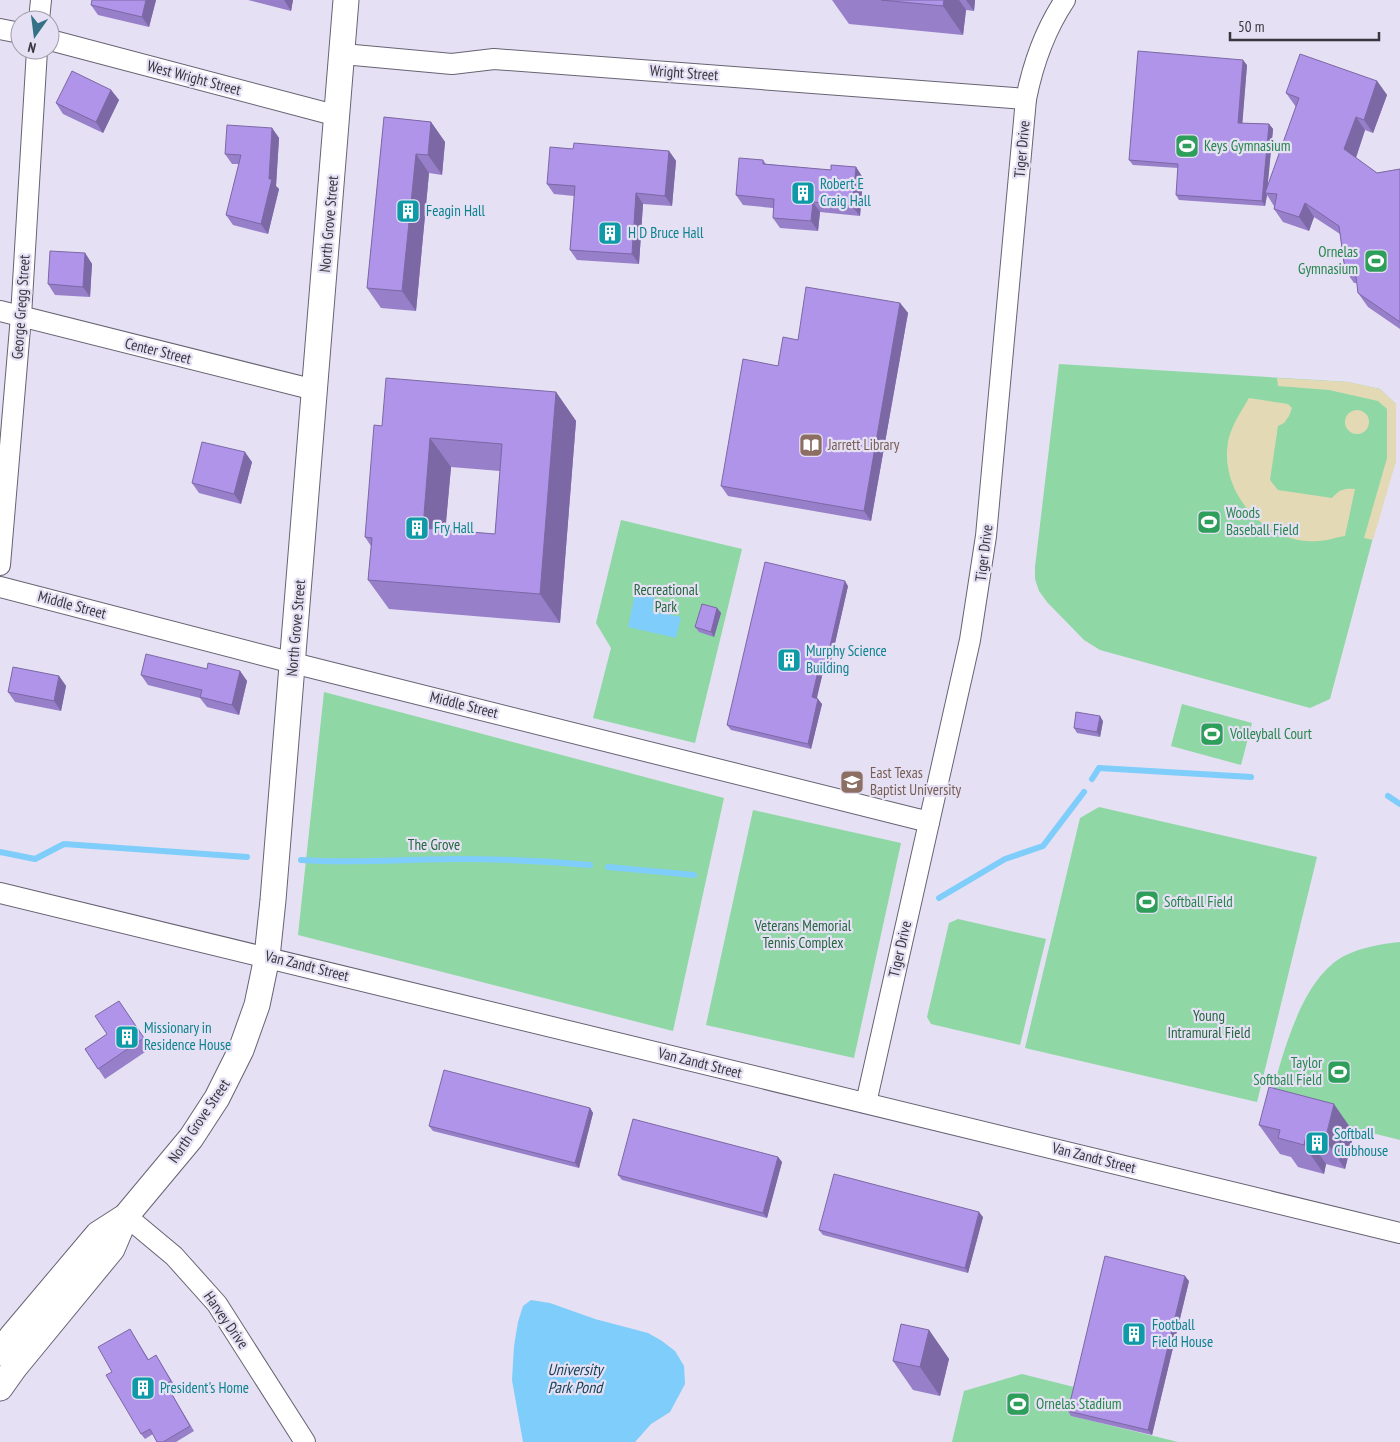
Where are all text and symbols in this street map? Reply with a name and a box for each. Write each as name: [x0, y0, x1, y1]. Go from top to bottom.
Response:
north arrow: [10, 10, 60, 60]
scale bar: [1230, 10, 1379, 42]
text: 50 m: [1238, 17, 1264, 36]
text: N: [26, 38, 38, 57]
street label: West Wright Street: [145, 56, 243, 99]
street label: Wright Street: [649, 61, 719, 84]
street label: Tiger Drive: [1010, 120, 1033, 178]
sports icon: Keys Gymnasium: [1174, 133, 1200, 159]
place label: Keys Gymnasium: [1204, 136, 1291, 155]
place label: Robert E Craig Hall: [820, 174, 871, 210]
street label: North Grove Street: [315, 175, 342, 273]
building icon: Robert E Craig Hall: [790, 180, 816, 206]
building icon: Feagin Hall: [395, 198, 421, 224]
place label: Feagin Hall: [426, 201, 485, 220]
building icon: H D Bruce Hall: [597, 220, 623, 246]
place label: H D Bruce Hall: [628, 223, 704, 242]
place label: Ornelas Gymnasium: [1298, 242, 1358, 278]
sports icon: Ornelas Gymnasium: [1363, 248, 1389, 274]
street label: George Gregg Street: [7, 254, 34, 360]
street label: Center Street: [123, 333, 193, 368]
library icon: Jarrett Library: [798, 432, 824, 458]
place label: Jarrett Library: [827, 435, 900, 454]
place label: Woods Baseball Field: [1226, 503, 1299, 539]
sports icon: Woods Baseball Field: [1196, 509, 1222, 535]
building icon: Fry Hall: [404, 515, 430, 541]
place label: Fry Hall: [434, 518, 474, 537]
street label: Tiger Drive: [971, 523, 996, 582]
street label: North Grove Street: [282, 579, 309, 677]
park label: Recreational Park: [634, 580, 699, 616]
street label: Middle Street: [36, 586, 108, 623]
place label: Murphy Science Building: [806, 641, 887, 677]
building icon: Murphy Science Building: [776, 647, 802, 673]
street label: Middle Street: [428, 687, 500, 722]
sports icon: Volleyball Court: [1199, 721, 1225, 747]
place label: Volleyball Court: [1229, 724, 1312, 743]
place label: East Texas Baptist University: [870, 763, 961, 799]
school or university icon: East Texas Baptist University: [839, 769, 865, 795]
park label: The Grove: [408, 835, 460, 854]
sports icon: Softball Field: [1134, 889, 1160, 915]
place label: Softball Field: [1164, 892, 1233, 911]
park label: Veterans Memorial Tennis Complex: [754, 916, 852, 952]
street label: Tiger Drive: [884, 919, 915, 979]
street label: Van Zandt Street: [262, 946, 351, 985]
park label: Young Intramural Field: [1167, 1006, 1251, 1042]
place label: Missionary in Residence House: [144, 1018, 231, 1054]
building icon: Missionary in Residence House: [114, 1024, 140, 1050]
street label: Van Zandt Street: [655, 1043, 744, 1082]
place label: Taylor Softball Field: [1253, 1053, 1323, 1089]
sports icon: Taylor Softball Field: [1326, 1059, 1352, 1085]
street label: North Grove Street: [164, 1075, 234, 1166]
place label: Softball Clubhouse: [1334, 1124, 1388, 1160]
building icon: Softball Clubhouse: [1304, 1130, 1330, 1156]
street label: Van Zandt Street: [1049, 1138, 1138, 1177]
street label: Harvey Drive: [200, 1287, 253, 1352]
place label: Football Field House: [1152, 1315, 1213, 1351]
building icon: Football Field House: [1121, 1321, 1147, 1347]
water label: University Park Pond: [547, 1359, 605, 1397]
building icon: President's Home: [130, 1375, 156, 1401]
place label: President's Home: [160, 1378, 249, 1397]
sports icon: Ornelas Stadium: [1005, 1391, 1031, 1417]
place label: Ornelas Stadium: [1036, 1394, 1121, 1413]

